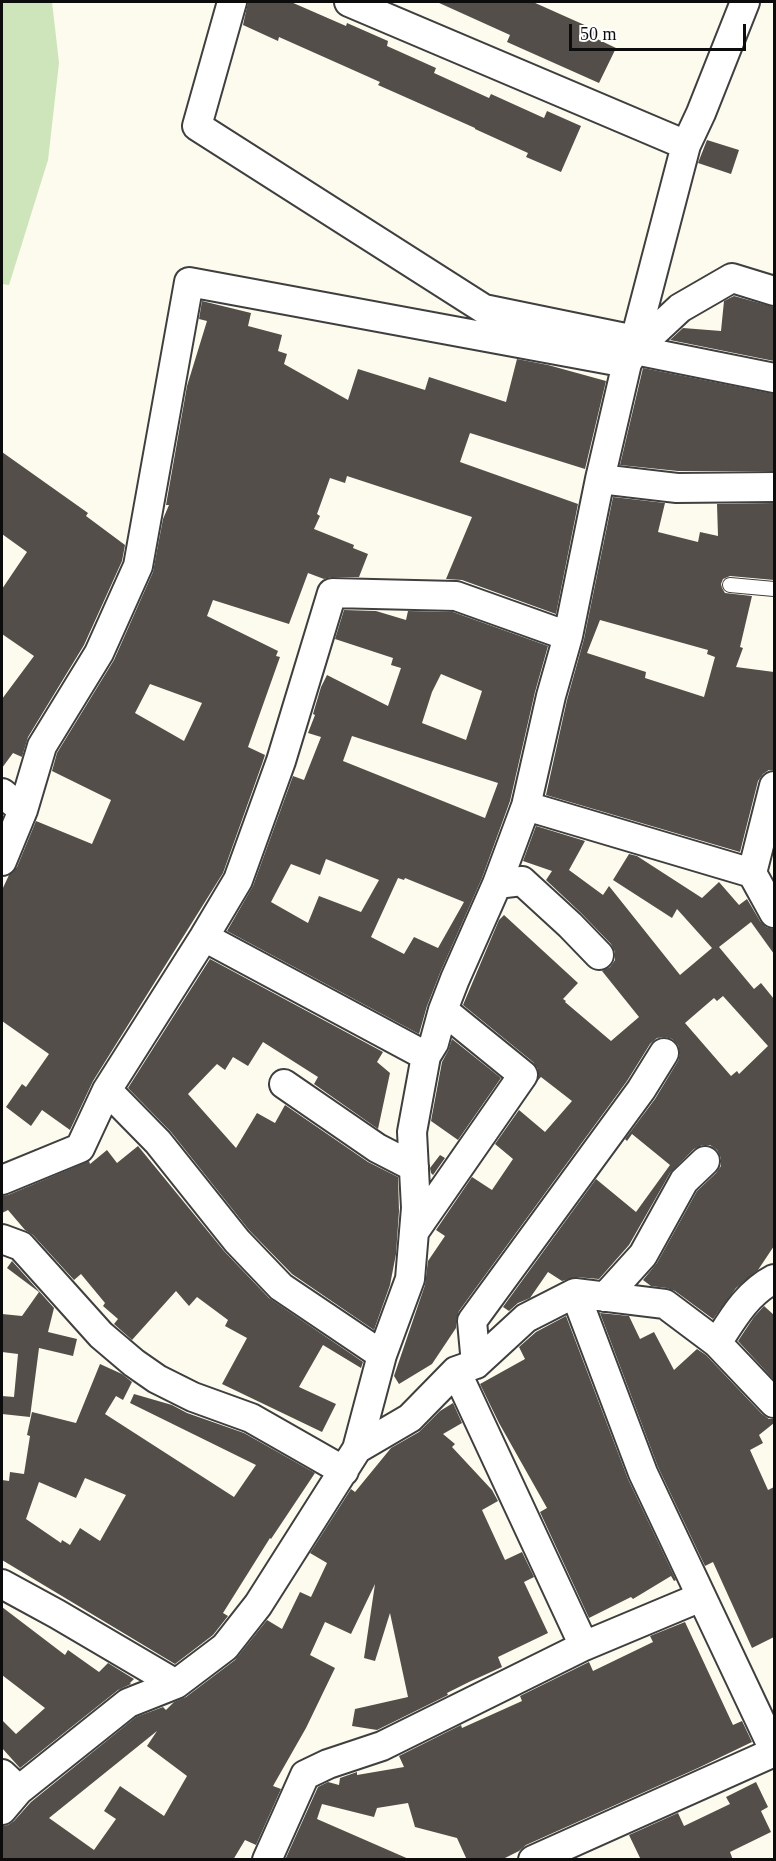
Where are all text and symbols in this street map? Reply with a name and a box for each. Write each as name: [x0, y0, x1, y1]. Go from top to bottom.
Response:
scale bar: [572, 12, 749, 50]
text: 50 m: [580, 24, 617, 44]

